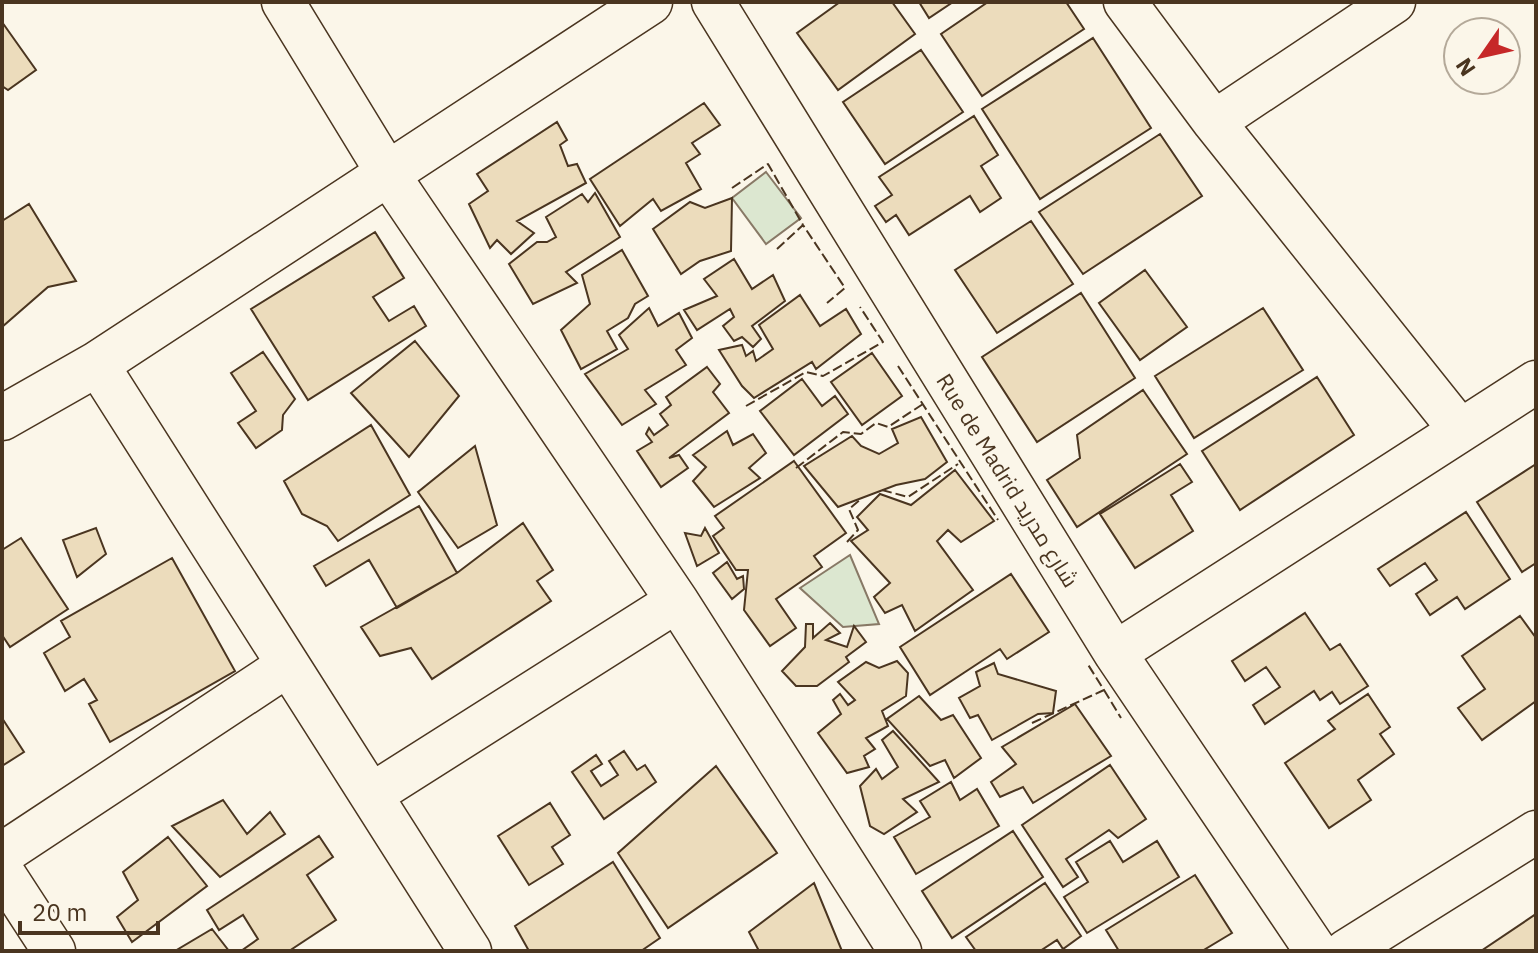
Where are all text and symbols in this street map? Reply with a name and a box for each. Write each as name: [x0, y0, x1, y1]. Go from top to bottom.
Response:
north arrow: [1442, 16, 1522, 96]
text: N: [1449, 53, 1481, 82]
street label: Rue de Madrid شارع مدريد: [929, 368, 1086, 593]
scale bar: [20, 885, 158, 935]
text: 20 m: [32, 896, 87, 928]

